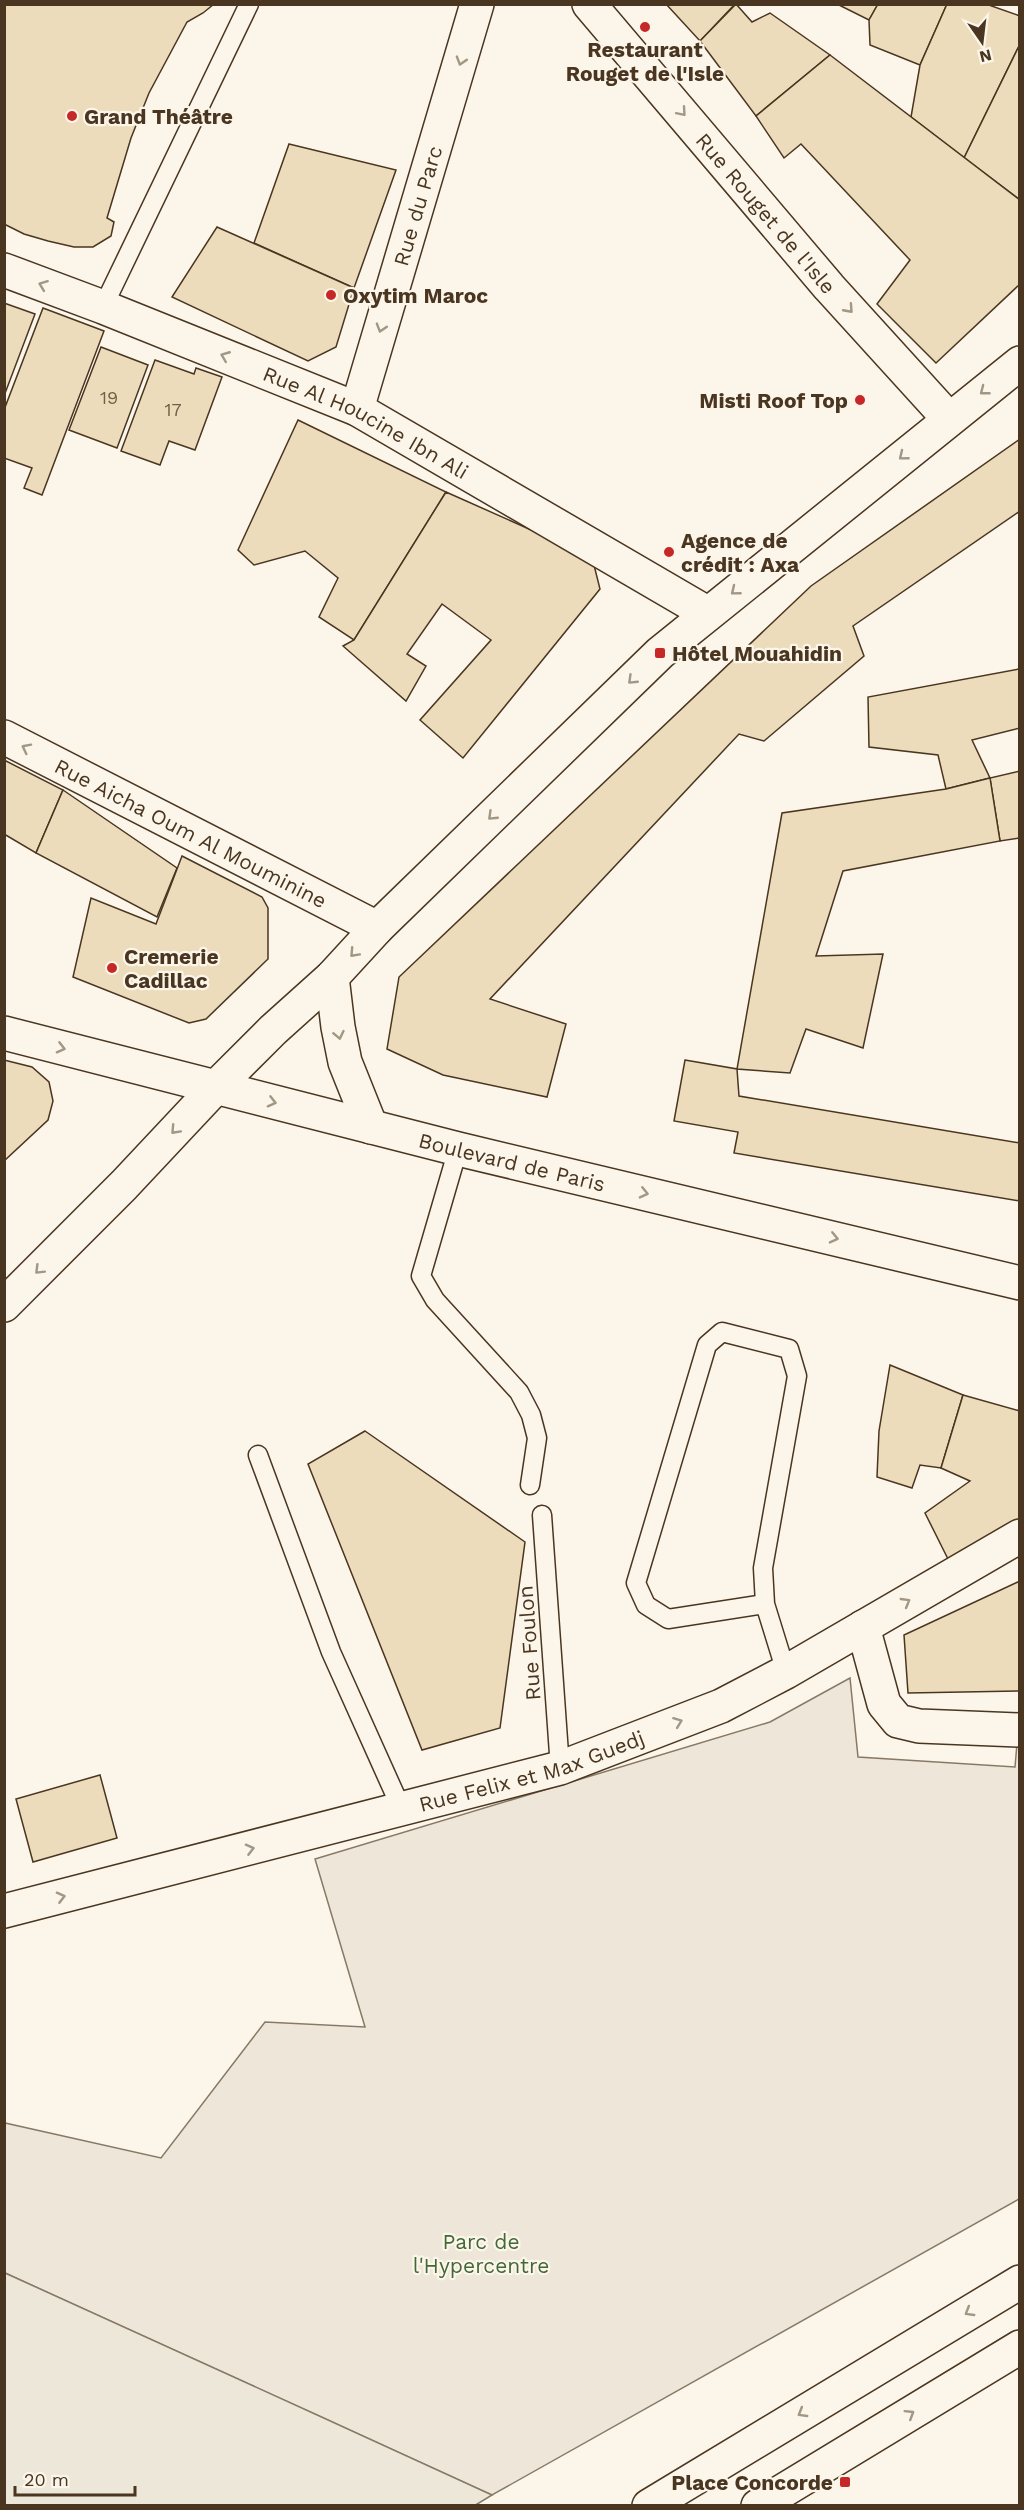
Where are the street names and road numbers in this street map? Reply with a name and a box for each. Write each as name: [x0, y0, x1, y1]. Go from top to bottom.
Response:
street label: Rue Rouget de l'Isle: [691, 127, 841, 299]
street label: Rue du Parc: [388, 143, 447, 269]
street label: Rue Al Houcine Ibn Ali: [260, 360, 473, 484]
street label: Rue Aicha Oum Al Mouminine: [51, 753, 331, 913]
street label: Boulevard de Paris: [416, 1127, 608, 1196]
street label: Rue Foulon: [513, 1585, 545, 1701]
street label: Rue Felix et Max Guedj: [416, 1724, 648, 1816]

